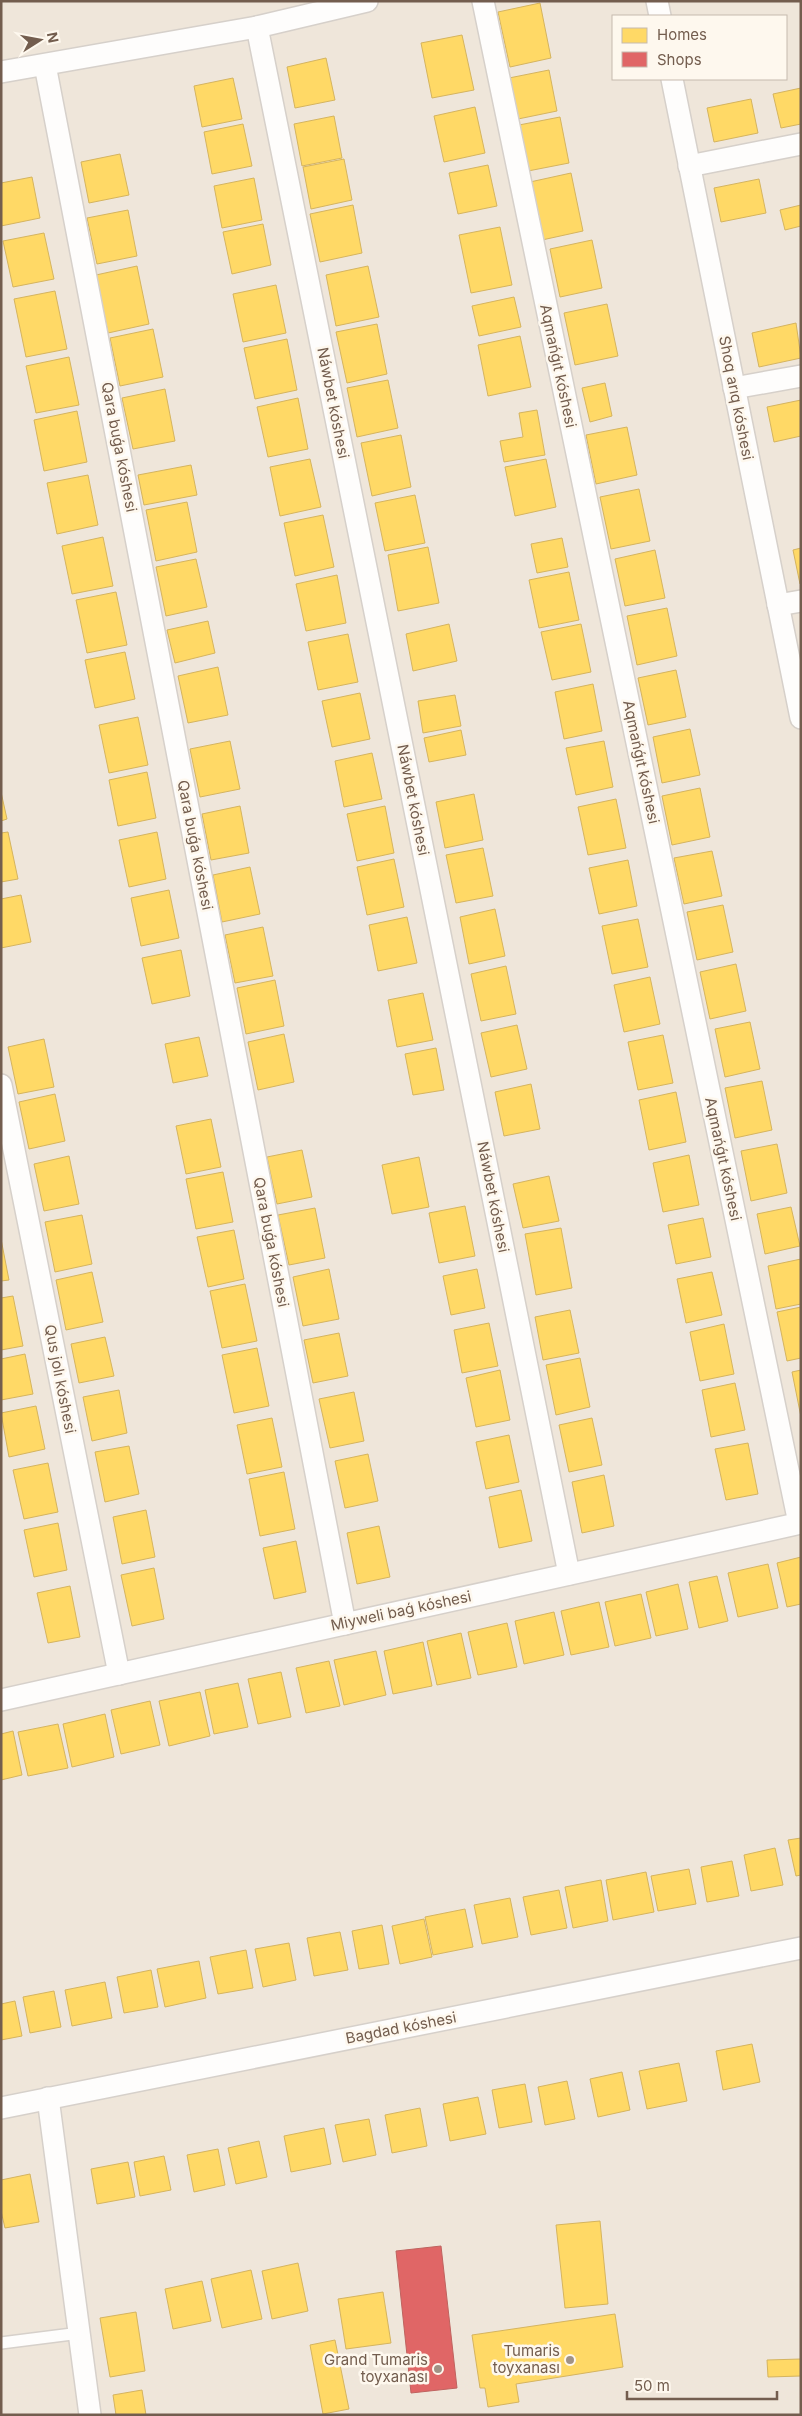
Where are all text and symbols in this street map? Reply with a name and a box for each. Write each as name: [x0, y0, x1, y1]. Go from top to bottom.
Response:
north arrow: [15, 15, 65, 65]
legend: [612, 15, 787, 80]
text: Homes: [657, 25, 707, 44]
text: N: [44, 31, 63, 44]
text: Shops: [657, 50, 702, 69]
street label: Aqmańǵıt kóshesi: [536, 302, 581, 429]
street label: Shoq arıq kóshesi: [715, 334, 758, 462]
street label: Náwbet kóshesi: [313, 346, 354, 460]
street label: Qara buǵa kóshesi: [98, 380, 141, 514]
street label: Aqmańǵıt kóshesi: [619, 698, 664, 825]
street label: Náwbet kóshesi: [393, 743, 434, 857]
street label: Qara buǵa kóshesi: [174, 778, 217, 912]
street label: Aqmańǵıt kóshesi: [701, 1095, 746, 1222]
street label: Náwbet kóshesi: [473, 1140, 514, 1254]
street label: Qara buǵa kóshesi: [250, 1175, 293, 1309]
street label: Qus jolı kóshesi: [41, 1323, 80, 1435]
street label: Miyweli baǵ kóshesi: [329, 1586, 473, 1635]
street label: Bagdad kóshesi: [344, 2007, 458, 2048]
place label: Tumaris toyxanası: [493, 2341, 560, 2377]
place label: Grand Tumaris toyxanası: [324, 2350, 428, 2386]
marker: Tumaris toyxanası: [564, 2354, 576, 2366]
marker: Grand Tumaris toyxanası: [432, 2363, 444, 2375]
scale bar: [627, 2368, 777, 2400]
text: 50 m: [634, 2376, 670, 2395]

